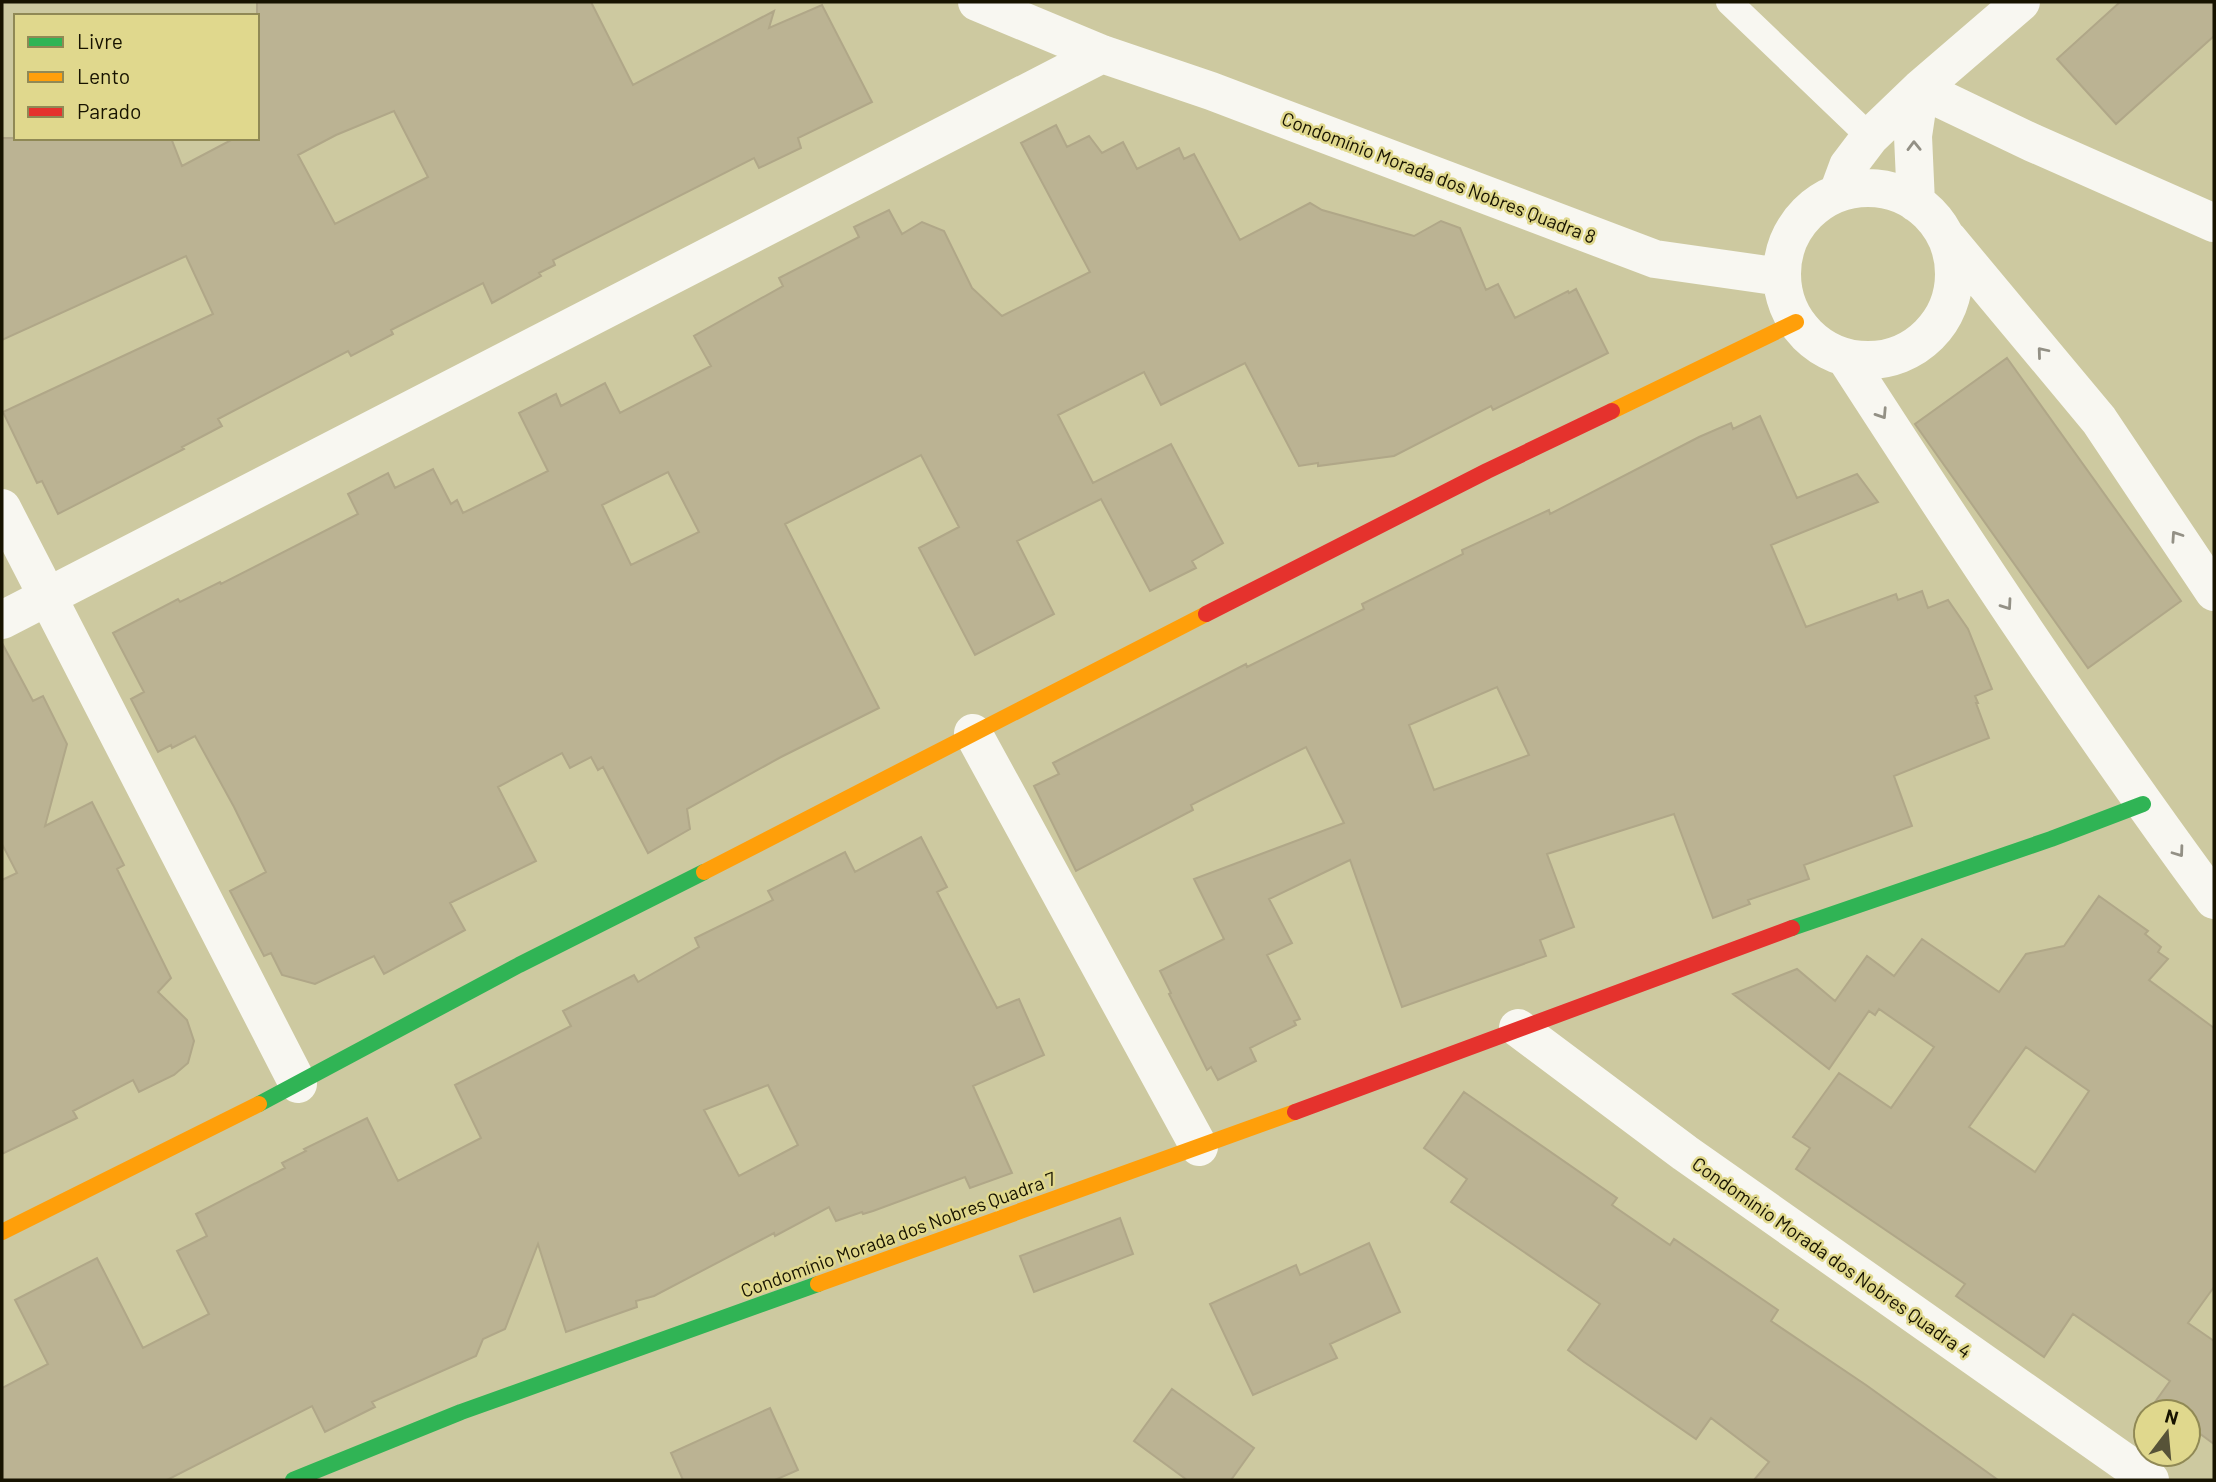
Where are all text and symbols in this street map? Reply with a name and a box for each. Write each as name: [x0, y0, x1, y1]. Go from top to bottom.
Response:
legend: [14, 14, 259, 140]
text: Livre: [77, 28, 123, 53]
text: Lento: [77, 63, 130, 88]
text: Parado: [77, 98, 141, 123]
street label: Condomínio Morada dos Nobres Quadra 8: [1279, 106, 1599, 248]
one-way arrow: [1906, 140, 1921, 151]
one-way arrow: [2038, 347, 2050, 360]
one-way arrow: [1874, 407, 1887, 420]
one-way arrow: [2171, 530, 2184, 543]
one-way arrow: [1998, 597, 2011, 610]
one-way arrow: [2170, 844, 2183, 857]
street label: Condomínio Morada dos Nobres Quadra 4: [1688, 1151, 1976, 1363]
street label: Condomínio Morada dos Nobres Quadra 7: [737, 1166, 1059, 1302]
north arrow: [2132, 1398, 2202, 1468]
text: N: [2163, 1403, 2181, 1429]

